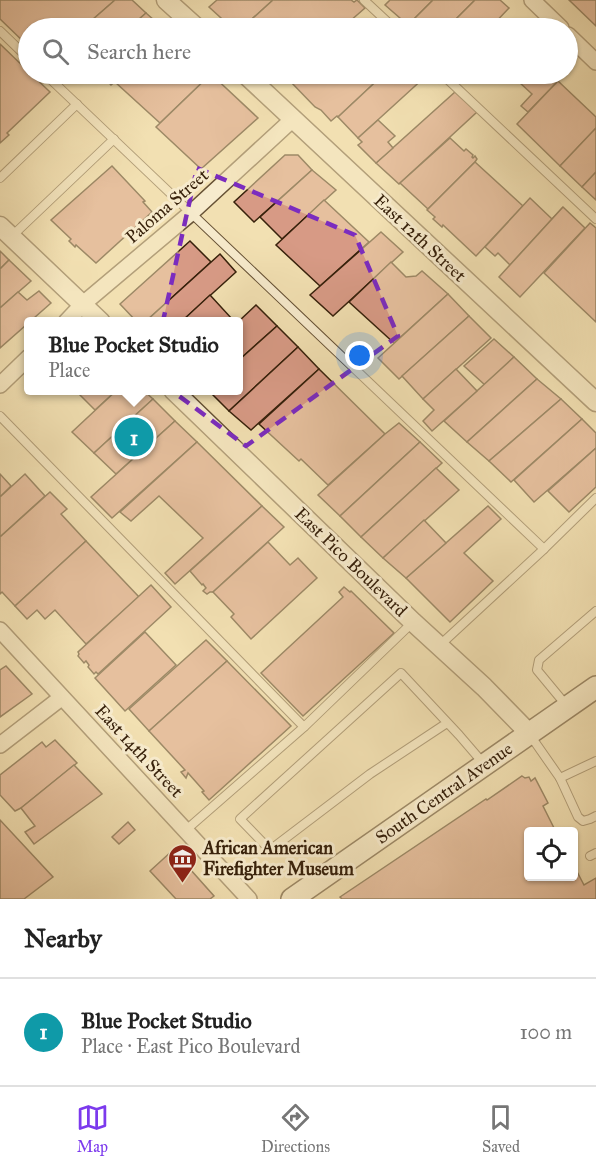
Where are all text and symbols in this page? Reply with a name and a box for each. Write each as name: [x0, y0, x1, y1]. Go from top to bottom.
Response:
search box: [18, 18, 578, 84]
icon: search: [39, 35, 72, 68]
text: Search here: [87, 38, 191, 65]
street label: Paloma Street: [121, 164, 213, 248]
street label: East 12th Street: [369, 190, 471, 287]
popup: [24, 317, 243, 395]
text: Blue Pocket Studio: [48, 331, 219, 358]
your location: [345, 341, 374, 370]
text: Place: [48, 358, 90, 382]
pin: 1: [114, 414, 154, 460]
street label: East Pico Boulevard: [290, 503, 412, 621]
street label: East 14th Street: [90, 700, 188, 803]
street label: South Central Avenue: [371, 737, 517, 849]
map controls: [524, 827, 578, 881]
button: locate: [524, 827, 578, 881]
place label: African American Firefighter Museum: [202, 837, 355, 881]
museum icon: African American Firefighter Museum: [166, 842, 198, 884]
text: Nearby: [24, 922, 102, 954]
text: Blue Pocket Studio: [81, 1007, 252, 1034]
text: 1: [40, 1020, 47, 1044]
text: 100 m: [520, 1020, 572, 1044]
text: Place · East Pico Boulevard: [81, 1034, 301, 1058]
tab: Map: [76, 1101, 109, 1156]
tab: Directions: [261, 1101, 330, 1156]
tab: Saved: [482, 1101, 520, 1156]

